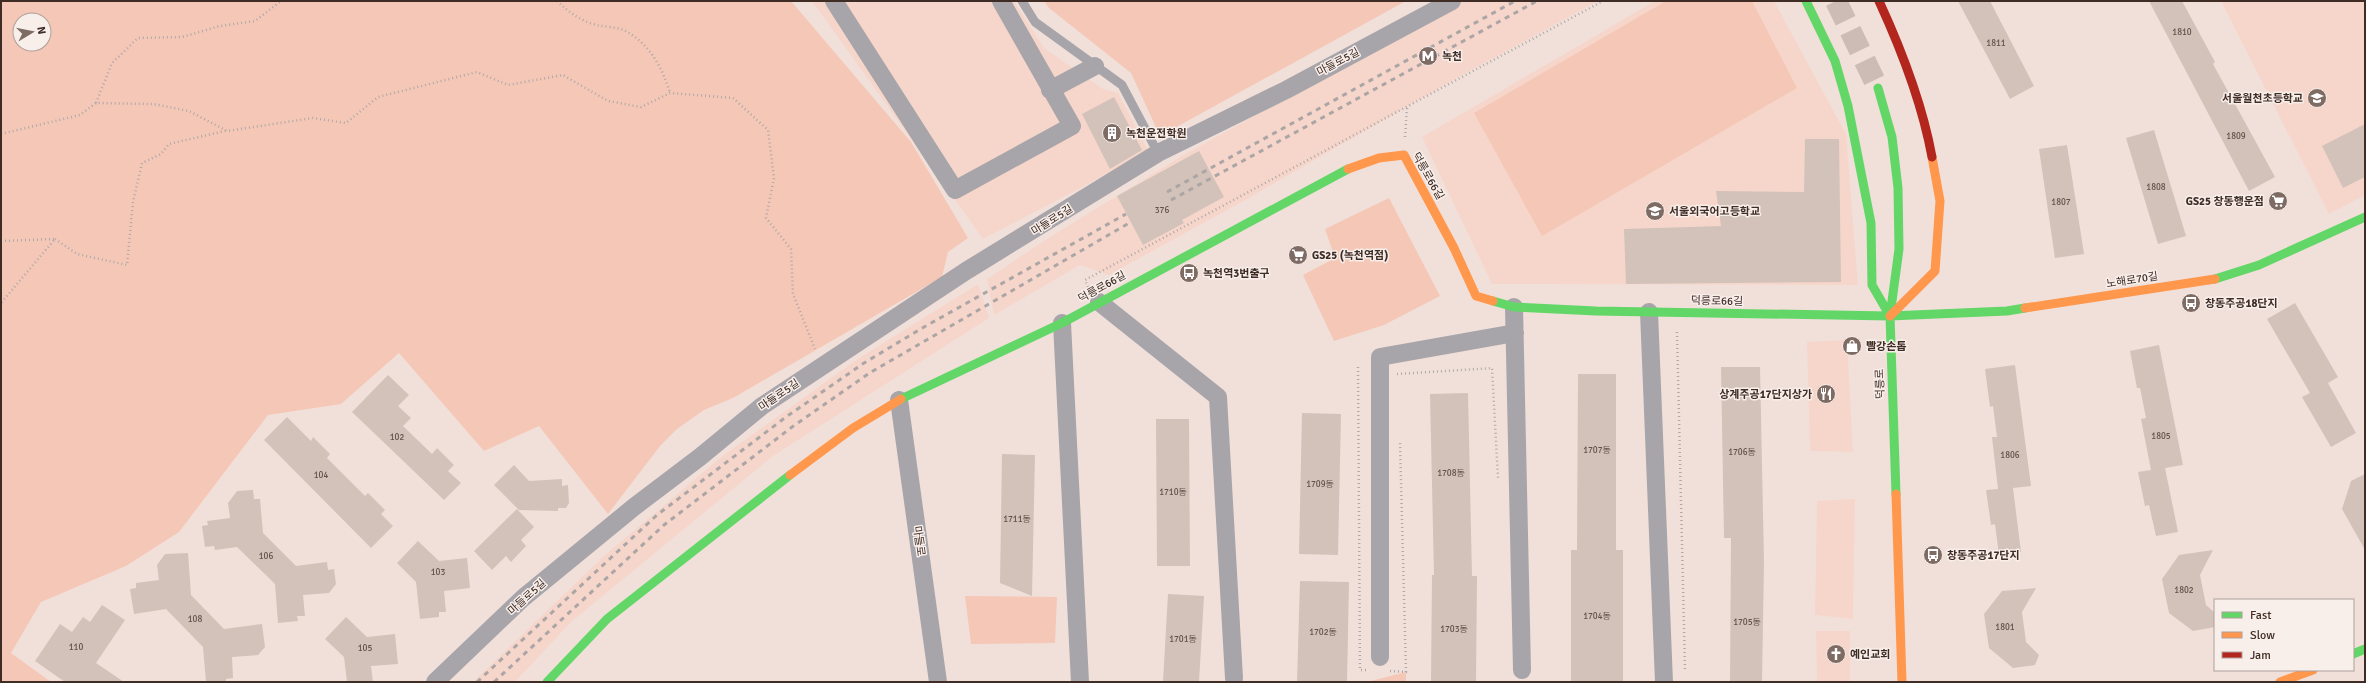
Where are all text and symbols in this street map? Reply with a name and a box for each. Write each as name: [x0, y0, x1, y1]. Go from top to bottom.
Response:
north arrow: [12, 12, 52, 52]
text: N: [34, 25, 48, 35]
house number: 1810: [2172, 27, 2192, 38]
house number: 1811: [1986, 38, 2006, 49]
street label: 마들로5길: [1314, 45, 1362, 79]
metro station icon: 녹천: [1417, 45, 1439, 67]
place label: 녹천: [1442, 50, 1462, 63]
school or university icon: 서울월천초등학교: [2306, 87, 2328, 109]
place label: 서울월천초등학교: [2222, 92, 2303, 105]
building icon: 녹천운전학원: [1101, 122, 1123, 144]
place label: 녹천운전학원: [1126, 127, 1187, 140]
house number: 1809: [2226, 131, 2246, 142]
street label: 덕릉로66길: [1409, 150, 1447, 202]
house number: 1808: [2146, 182, 2166, 193]
supermarket icon: GS25 창동행운점: [2267, 190, 2289, 212]
place label: GS25 창동행운점: [2186, 195, 2264, 208]
house number: 1807: [2051, 197, 2071, 208]
school or university icon: 서울외국어고등학교: [1644, 200, 1666, 222]
street label: 마들로5길: [1029, 202, 1075, 238]
house number: 376: [1155, 205, 1169, 216]
place label: 서울외국어고등학교: [1669, 205, 1760, 218]
supermarket icon: GS25 (녹천역점): [1287, 244, 1309, 266]
place label: GS25 (녹천역점): [1312, 249, 1388, 262]
bus stop icon: 녹천역3번출구: [1178, 262, 1200, 284]
place label: 녹천역3번출구: [1203, 267, 1270, 280]
street label: 덕릉로66길: [1076, 269, 1128, 305]
street label: 노해로70길: [2105, 269, 2159, 291]
bus stop icon: 창동주공18단지: [2180, 292, 2202, 314]
street label: 덕릉로66길: [1691, 294, 1743, 308]
place label: 창동주공18단지: [2205, 297, 2278, 310]
shop icon: 빨강손톱: [1841, 335, 1863, 357]
place label: 빨강손톱: [1866, 340, 1906, 353]
street label: 덕릉로: [1873, 369, 1887, 399]
street label: 마들로5길: [756, 377, 802, 413]
restaurant icon: 상계주공17단지상가: [1815, 383, 1837, 405]
place label: 상계주공17단지상가: [1719, 388, 1812, 401]
house number: 1805: [2151, 431, 2171, 442]
house number: 102: [390, 432, 404, 443]
house number: 1707동: [1583, 445, 1611, 456]
house number: 1706동: [1728, 447, 1756, 458]
house number: 1806: [2000, 450, 2020, 461]
house number: 1708동: [1437, 468, 1465, 479]
house number: 104: [314, 470, 328, 481]
house number: 1709동: [1306, 479, 1334, 490]
house number: 1710동: [1159, 487, 1187, 498]
house number: 1711동: [1003, 514, 1031, 525]
street label: 마들로: [910, 525, 928, 557]
bus stop icon: 창동주공17단지: [1922, 544, 1944, 566]
place label: 창동주공17단지: [1947, 549, 2020, 562]
house number: 106: [259, 551, 273, 562]
house number: 103: [431, 567, 445, 578]
street label: 마들로5길: [505, 577, 549, 617]
house number: 1802: [2174, 585, 2194, 596]
legend: [2214, 599, 2354, 671]
text: Fast: [2250, 608, 2271, 623]
house number: 1704동: [1583, 611, 1611, 622]
house number: 108: [188, 614, 202, 625]
house number: 1705동: [1733, 617, 1761, 628]
house number: 1801: [1995, 622, 2015, 633]
house number: 1703동: [1440, 624, 1468, 635]
house number: 1702동: [1309, 627, 1337, 638]
text: Slow: [2250, 628, 2275, 643]
house number: 1701동: [1169, 634, 1197, 645]
house number: 110: [69, 642, 83, 653]
house number: 105: [358, 643, 372, 654]
church icon: 예인교회: [1825, 643, 1847, 665]
place label: 예인교회: [1850, 648, 1890, 661]
text: Jam: [2250, 648, 2271, 663]

